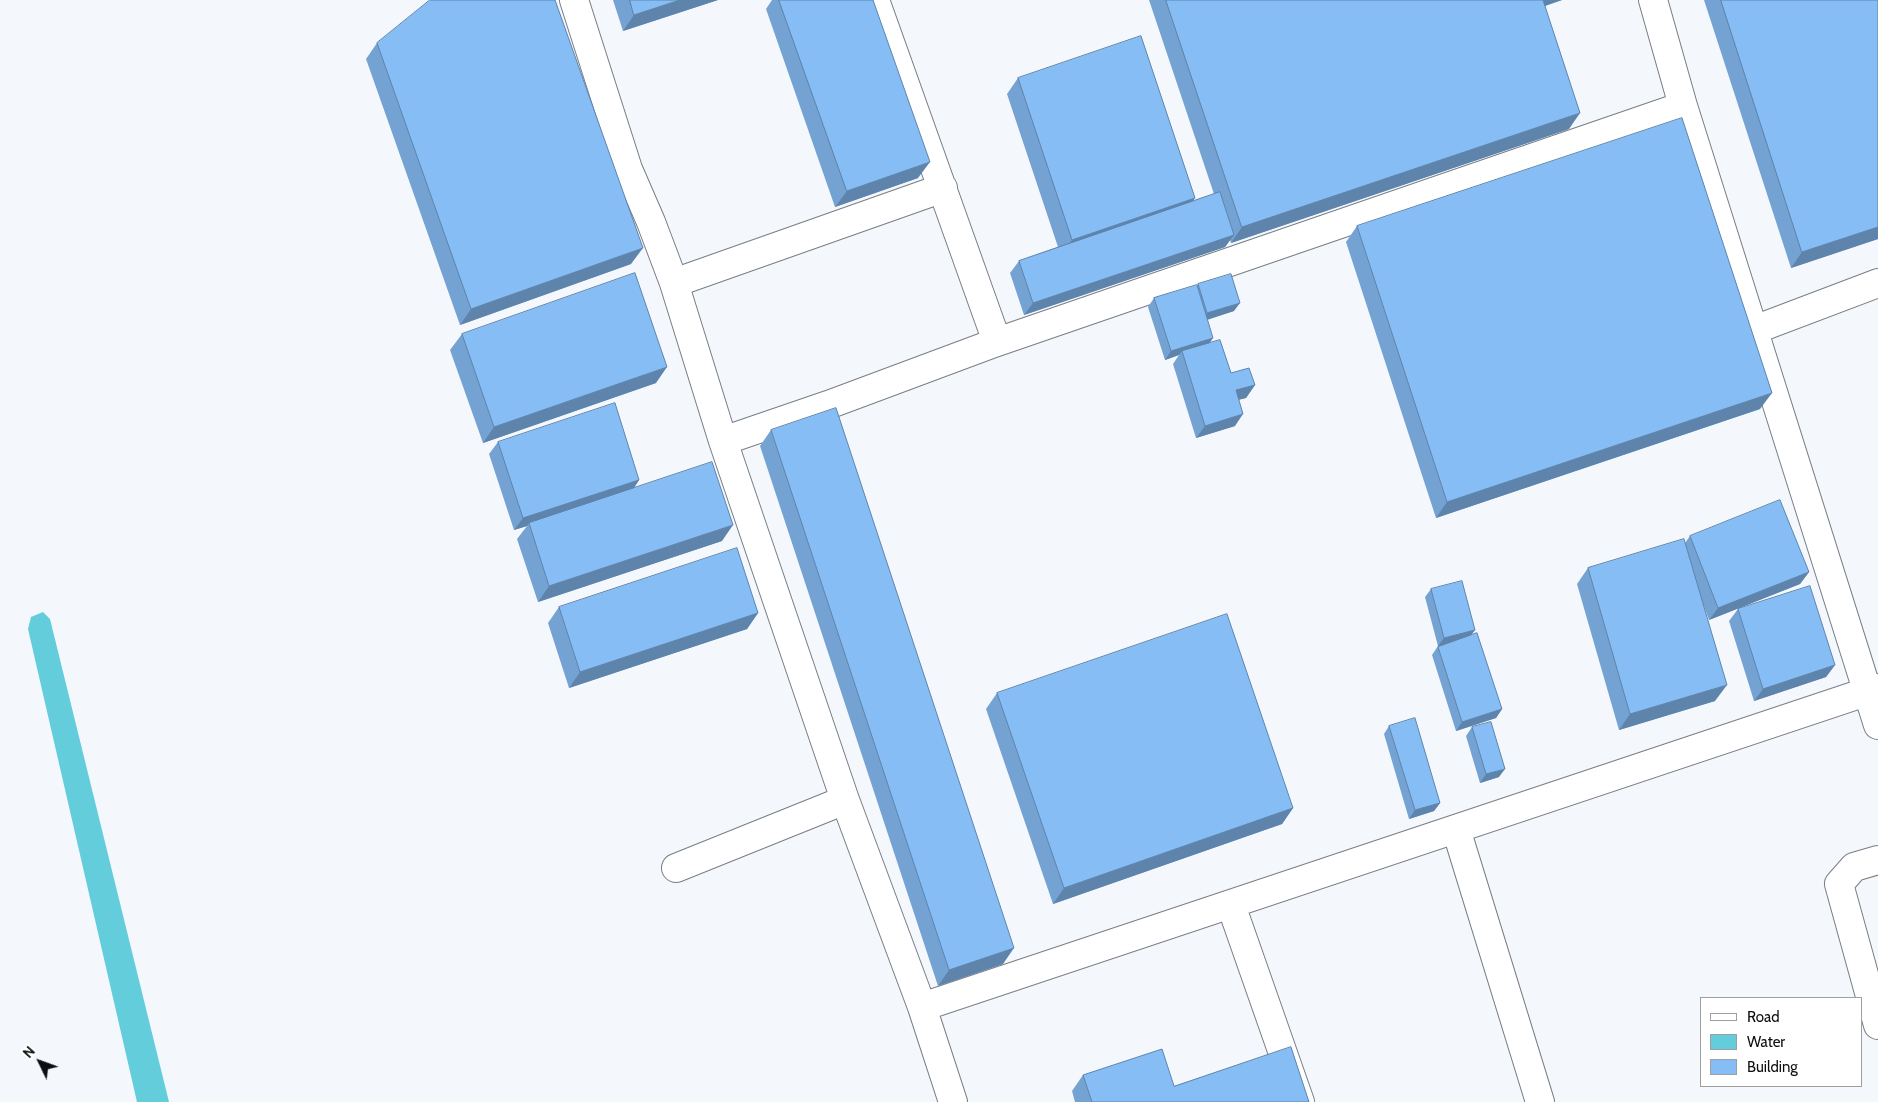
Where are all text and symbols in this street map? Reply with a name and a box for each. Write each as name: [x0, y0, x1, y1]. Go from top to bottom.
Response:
legend: [1700, 997, 1863, 1087]
text: Road: [1747, 1008, 1780, 1026]
text: Water: [1747, 1033, 1785, 1051]
north arrow: [15, 1037, 65, 1087]
text: N: [19, 1042, 39, 1062]
text: Building: [1747, 1058, 1798, 1076]

